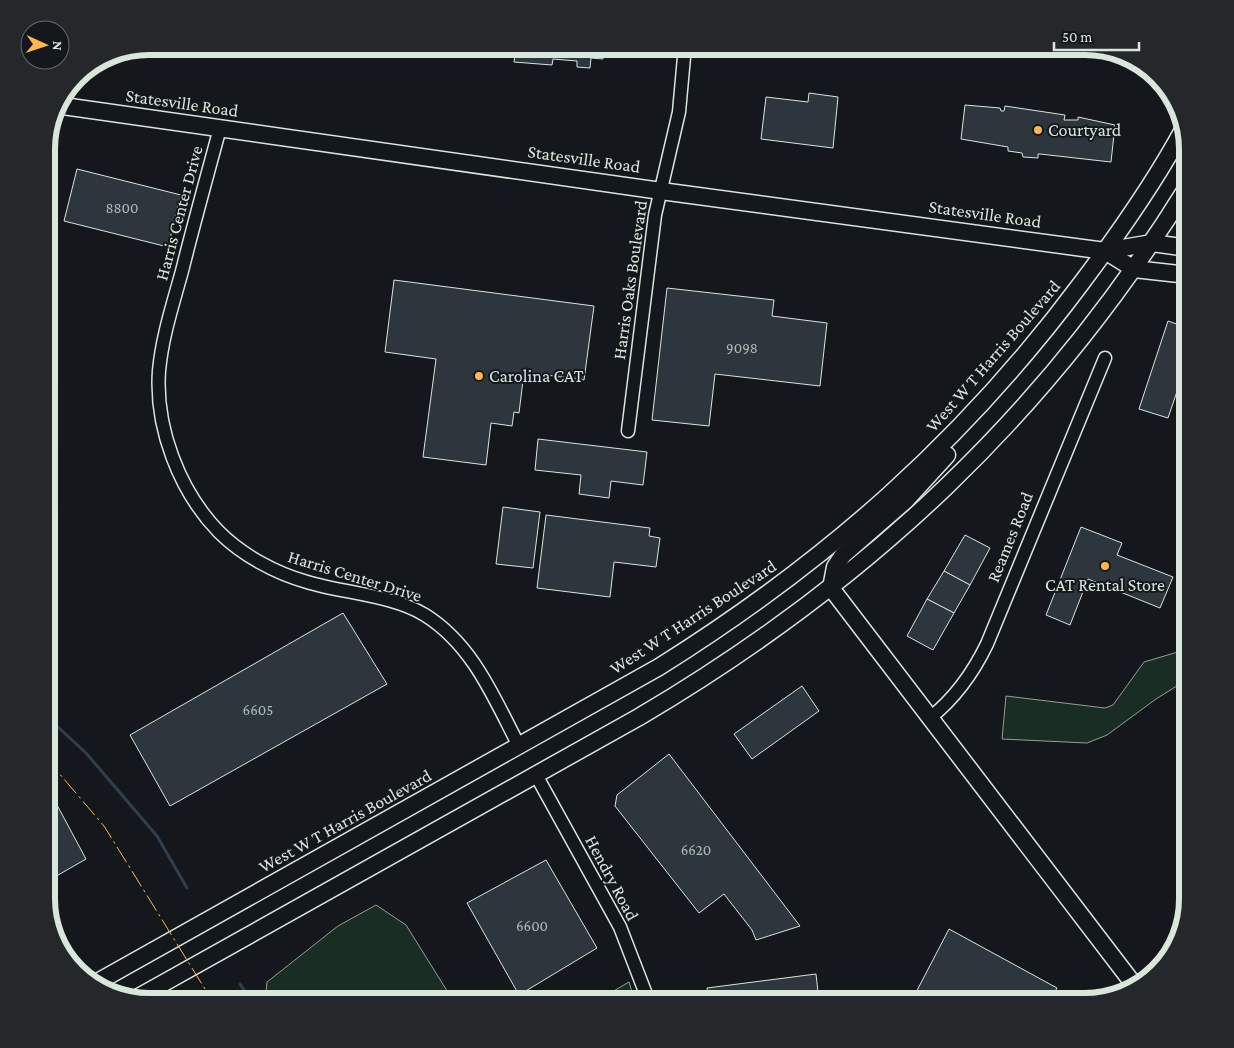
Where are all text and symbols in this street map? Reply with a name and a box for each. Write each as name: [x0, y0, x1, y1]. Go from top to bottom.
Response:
north arrow: [20, 20, 70, 70]
scale bar: [1054, 20, 1139, 52]
text: 50 m: [1062, 29, 1092, 45]
text: N: [50, 40, 66, 51]
street label: Statesville Road: [124, 85, 240, 121]
place label: Courtyard: [1048, 120, 1122, 140]
marker: Courtyard: [1032, 124, 1044, 136]
street label: Statesville Road: [526, 141, 642, 177]
street label: Harris Center Drive: [151, 143, 207, 283]
street label: Statesville Road: [927, 196, 1043, 232]
street label: Harris Oaks Boulevard: [609, 199, 651, 361]
house number: 8800: [105, 200, 139, 216]
street label: West W T Harris Boulevard: [922, 276, 1065, 436]
house number: 9098: [726, 340, 758, 356]
place label: Carolina CAT: [489, 366, 584, 386]
marker: Carolina CAT: [473, 370, 485, 382]
street label: Reames Road: [983, 489, 1037, 585]
street label: Harris Center Drive: [286, 546, 424, 606]
street label: West W T Harris Boulevard: [606, 555, 780, 678]
marker: CAT Rental Store: [1099, 560, 1111, 572]
place label: CAT Rental Store: [1045, 575, 1165, 595]
house number: 6605: [243, 702, 273, 718]
street label: West W T Harris Boulevard: [255, 765, 435, 877]
street label: Hendry Road: [581, 832, 643, 924]
house number: 6620: [681, 842, 711, 858]
house number: 6600: [516, 918, 548, 934]

